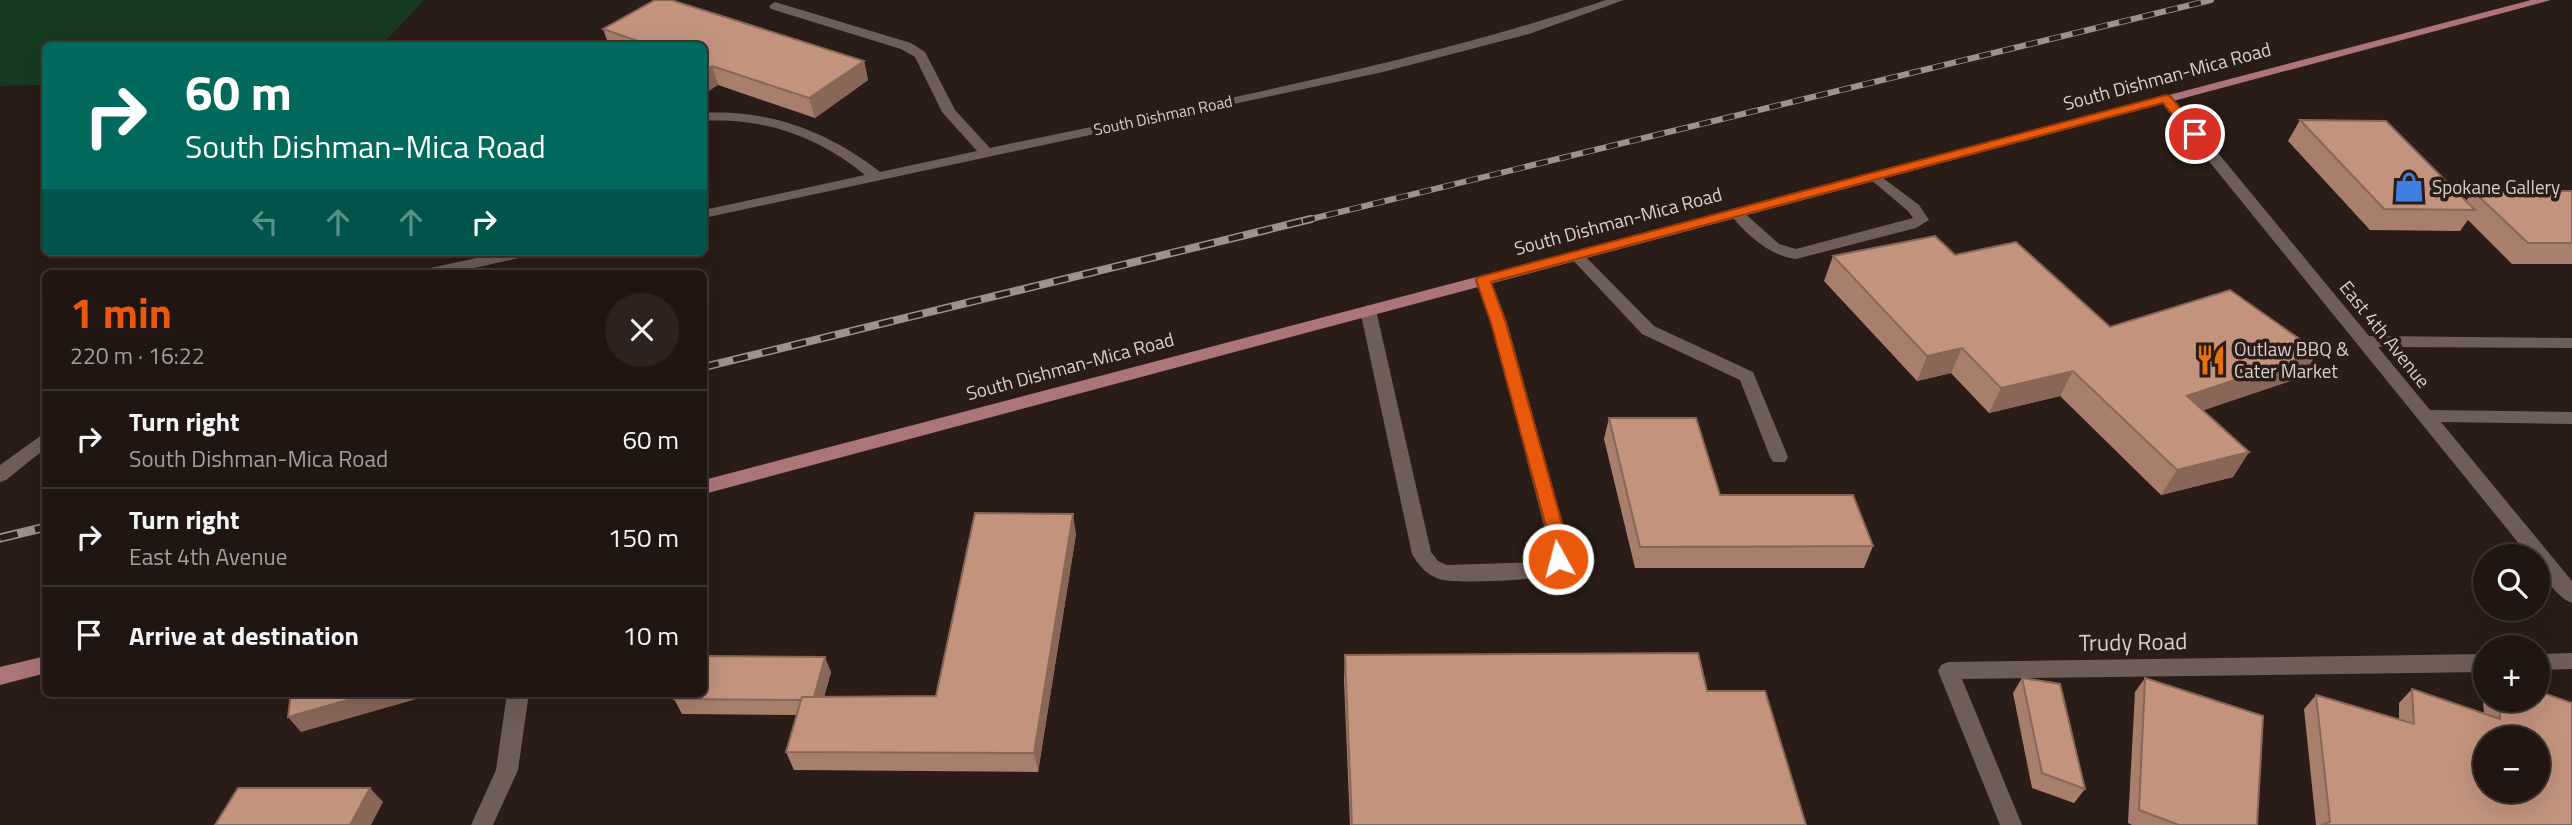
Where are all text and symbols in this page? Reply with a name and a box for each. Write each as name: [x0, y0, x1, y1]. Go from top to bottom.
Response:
street label: South Dishman-Mica Road: [2060, 34, 2274, 117]
text: 60 m: [185, 54, 292, 129]
icon: right: [70, 70, 161, 161]
street label: South Dishman Road: [1091, 89, 1235, 141]
pin: [2165, 104, 2225, 164]
icon: arrive: [2176, 115, 2214, 153]
text: South Dishman-Mica Road: [185, 122, 546, 170]
shop icon: Spokane Gallery: [2392, 170, 2426, 204]
place label: Spokane Gallery: [2432, 172, 2560, 201]
street label: South Dishman-Mica Road: [1511, 179, 1725, 262]
icon: left: [246, 203, 284, 241]
icon: ahead: [319, 203, 357, 241]
icon: ahead: [392, 203, 430, 241]
icon: right: [465, 203, 503, 241]
street label: East 4th Avenue: [2333, 274, 2438, 394]
text: 1 min: [70, 280, 172, 344]
button: close: [605, 293, 679, 367]
street label: South Dishman-Mica Road: [963, 324, 1177, 407]
place label: Outlaw BBQ & Cater Market: [2234, 334, 2349, 385]
text: 220 m · 16:22: [70, 338, 205, 373]
restaurant icon: Outlaw BBQ & Cater Market: [2194, 343, 2228, 377]
text: Turn right: [129, 402, 240, 441]
icon: right: [70, 420, 108, 458]
text: 60 m: [622, 420, 679, 459]
text: South Dishman-Mica Road: [129, 441, 388, 476]
text: Turn right: [129, 500, 240, 539]
icon: right: [70, 518, 108, 556]
text: 150 m: [608, 518, 679, 557]
position arrow: [1521, 522, 1595, 596]
text: East 4th Avenue: [129, 539, 287, 574]
map controls: [2473, 544, 2550, 803]
button: search: [2473, 544, 2550, 621]
icon: arrive: [70, 616, 108, 654]
text: Arrive at destination: [129, 616, 359, 655]
text: 10 m: [622, 616, 679, 655]
street label: Trudy Road: [2078, 623, 2188, 660]
button: +: [2473, 635, 2550, 712]
button: −: [2473, 726, 2550, 803]

